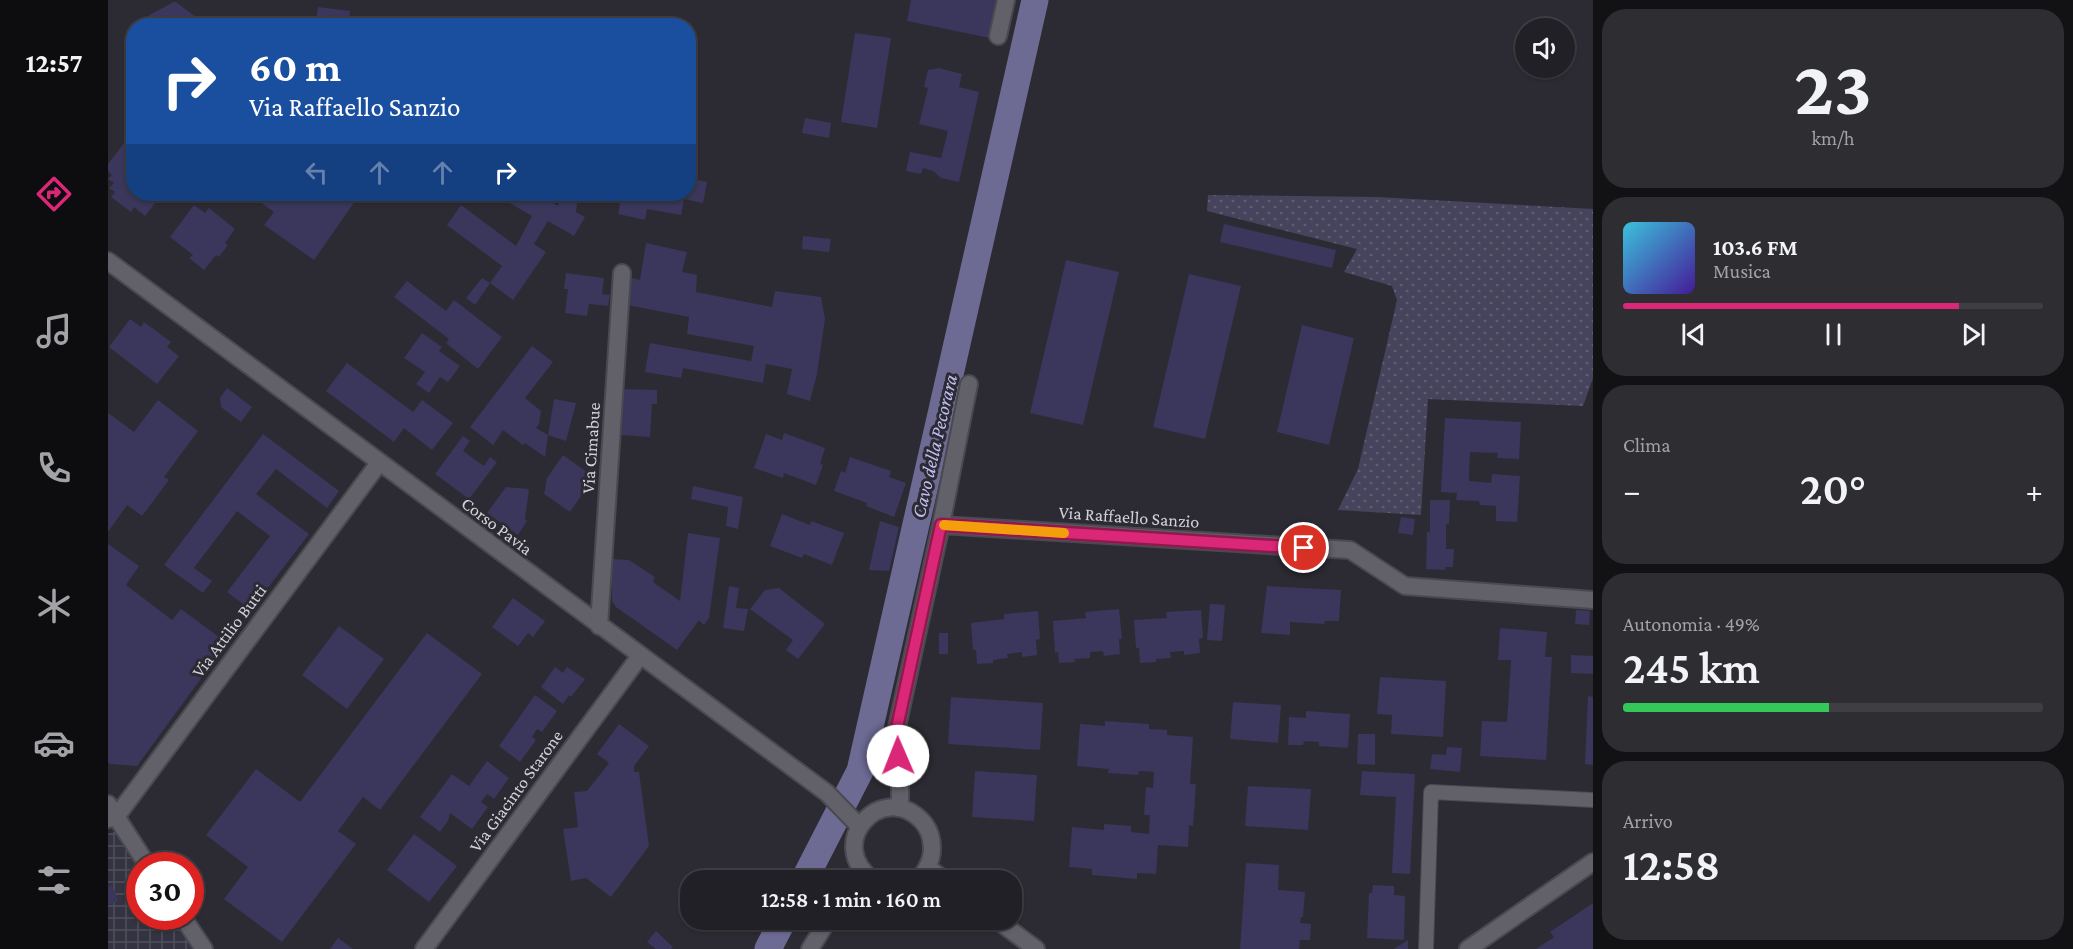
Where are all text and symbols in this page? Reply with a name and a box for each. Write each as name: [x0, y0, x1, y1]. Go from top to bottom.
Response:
map controls: [1515, 18, 1575, 78]
button: sound: [1515, 18, 1575, 78]
icon: right: [150, 42, 228, 120]
text: 60 m: [249, 43, 341, 90]
text: 23: [1794, 44, 1872, 131]
text: 12:57: [25, 48, 83, 78]
text: Via Raffaello Sanzio: [249, 92, 460, 122]
text: km/h: [1811, 127, 1855, 149]
icon: left: [300, 156, 333, 189]
icon: ahead: [363, 156, 396, 189]
icon: ahead: [426, 156, 459, 189]
icon: right: [489, 156, 522, 189]
icon: directions: [33, 173, 75, 215]
text: 103.6 FM: [1713, 235, 1798, 260]
text: Musica: [1713, 260, 1771, 282]
icon: music: [33, 310, 75, 352]
icon: previous: [1677, 318, 1710, 351]
icon: pause: [1817, 318, 1850, 351]
icon: next: [1957, 318, 1990, 351]
water label: Cavo della Pecorara: [907, 372, 961, 520]
street label: Via Cimabue: [578, 402, 604, 494]
text: Clima: [1623, 434, 1671, 456]
icon: phone: [33, 447, 75, 489]
text: 20°: [1800, 464, 1866, 514]
text: −: [1623, 472, 1640, 509]
text: +: [2026, 472, 2043, 509]
street label: Corso Pavia: [458, 493, 536, 559]
street label: Via Raffaello Sanzio: [1058, 502, 1200, 532]
pin: [1278, 522, 1329, 573]
icon: arrive: [1287, 531, 1320, 564]
street label: Via Attilio Butti: [188, 580, 271, 681]
icon: climate: [33, 585, 75, 627]
text: Autonomia · 49%: [1623, 613, 1760, 635]
text: 245 km: [1623, 643, 1760, 693]
icon: car: [33, 722, 75, 764]
position arrow: [866, 724, 930, 788]
street label: Via Giacinto Starone: [465, 726, 567, 856]
text: Arrivo: [1623, 810, 1673, 832]
text: 12:58: [1623, 840, 1720, 890]
speed limit sign: 30: [126, 852, 204, 930]
icon: filters: [33, 859, 75, 901]
text: 12:58 · 1 min · 160 m: [761, 887, 941, 912]

